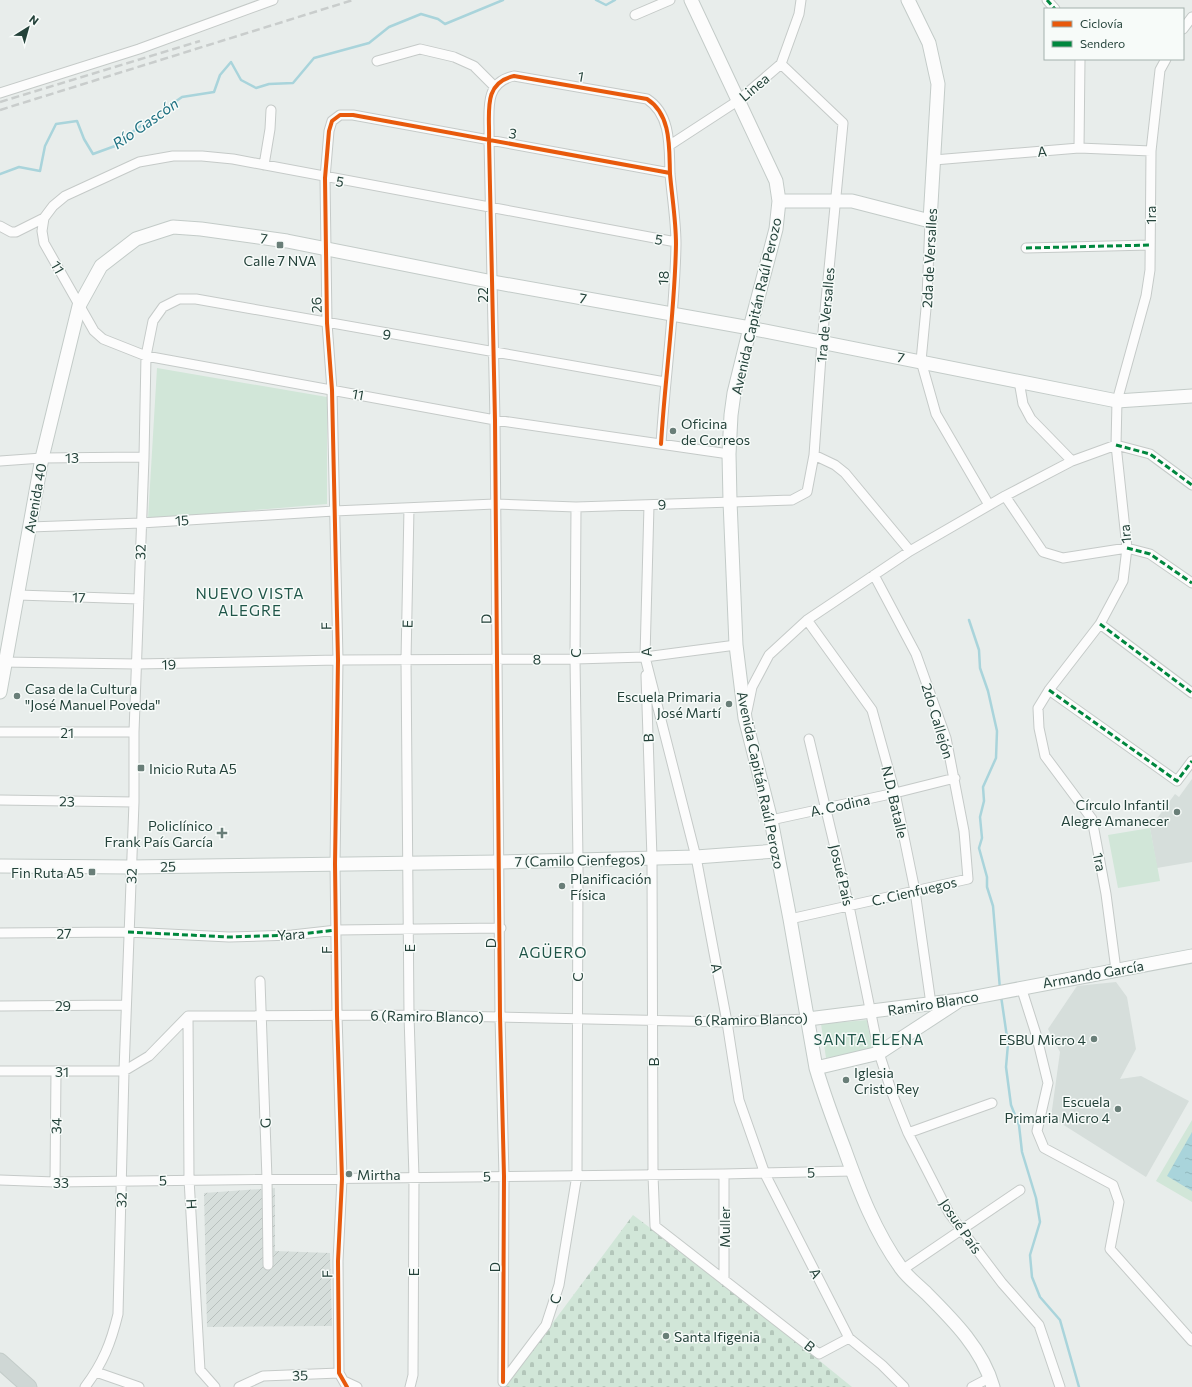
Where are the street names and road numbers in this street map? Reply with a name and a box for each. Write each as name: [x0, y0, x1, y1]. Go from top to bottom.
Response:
street label: 1: [577, 67, 585, 85]
street label: Linea: [735, 69, 773, 105]
street label: 3: [508, 124, 518, 142]
street label: A: [1036, 142, 1048, 160]
street label: 5: [334, 172, 346, 190]
street label: 1ra: [1142, 206, 1159, 224]
street label: 2da de Versalles: [918, 208, 940, 308]
street label: Avenida Capitán Raúl Perozo: [727, 216, 785, 396]
street label: 7: [259, 229, 269, 247]
street label: 5: [654, 230, 664, 248]
street label: 11: [48, 258, 68, 276]
street label: 1ra de Versalles: [812, 267, 838, 363]
street label: 18: [654, 270, 672, 286]
street label: 22: [474, 287, 491, 303]
street label: 7: [578, 289, 588, 307]
street label: 26: [307, 297, 325, 313]
street label: 9: [381, 325, 393, 343]
street label: 7: [896, 348, 906, 366]
street label: 11: [351, 385, 365, 403]
street label: 13: [65, 449, 79, 466]
street label: Avenida 40: [20, 462, 50, 534]
street label: 9: [657, 495, 667, 513]
street label: 15: [174, 511, 190, 529]
street label: 1ra: [1116, 524, 1134, 544]
street label: 32: [131, 544, 149, 560]
street label: 17: [72, 588, 86, 606]
street label: D: [477, 614, 495, 624]
street label: E: [398, 620, 416, 628]
street label: F: [317, 622, 335, 630]
street label: A: [637, 646, 655, 657]
street label: C: [567, 648, 584, 658]
street label: 8: [533, 650, 541, 668]
street label: 19: [162, 655, 176, 673]
street label: 2do Callejón: [918, 681, 958, 761]
street label: Avenida Capitán Raúl Perozo: [734, 690, 788, 870]
street label: 21: [60, 724, 74, 741]
street label: B: [639, 733, 657, 743]
street label: N.D. Batalle: [878, 764, 912, 840]
street label: A. Codina: [809, 790, 871, 820]
street label: 23: [59, 792, 75, 810]
street label: Josué País: [827, 843, 857, 907]
street label: 7 (Camilo Cienfegos): [515, 850, 645, 870]
street label: 1ra: [1090, 851, 1110, 873]
street label: 25: [160, 857, 176, 875]
street label: 32: [122, 868, 140, 884]
street label: C. Cienfuegos: [870, 873, 958, 909]
street label: 27: [56, 924, 72, 942]
street label: Yara: [277, 925, 305, 943]
street label: D: [482, 938, 499, 948]
street label: E: [401, 944, 418, 952]
street label: F: [318, 946, 335, 954]
street label: Armando García: [1041, 957, 1145, 991]
street label: A: [708, 962, 726, 975]
street label: C: [569, 972, 586, 982]
street label: Ramiro Blanco: [886, 987, 980, 1019]
street label: 29: [55, 997, 71, 1014]
street label: 6 (Ramiro Blanco): [370, 1007, 484, 1025]
street label: 6 (Ramiro Blanco): [694, 1010, 808, 1028]
street label: B: [645, 1057, 662, 1067]
street label: 31: [55, 1063, 69, 1080]
street label: 34: [47, 1117, 65, 1134]
street label: G: [256, 1118, 274, 1128]
street label: 5: [807, 1163, 815, 1181]
street label: 5: [483, 1167, 491, 1185]
street label: 5: [159, 1171, 167, 1189]
street label: 33: [53, 1174, 69, 1191]
street label: 32: [112, 1192, 130, 1208]
street label: Josué País: [936, 1195, 986, 1257]
street label: H: [182, 1198, 200, 1210]
street label: Muller: [716, 1206, 733, 1248]
street label: D: [486, 1262, 503, 1272]
street label: A: [806, 1265, 826, 1281]
street label: E: [405, 1268, 422, 1276]
street label: F: [318, 1270, 336, 1278]
street label: C: [545, 1292, 565, 1306]
street label: B: [801, 1337, 819, 1355]
street label: 35: [292, 1366, 308, 1384]

